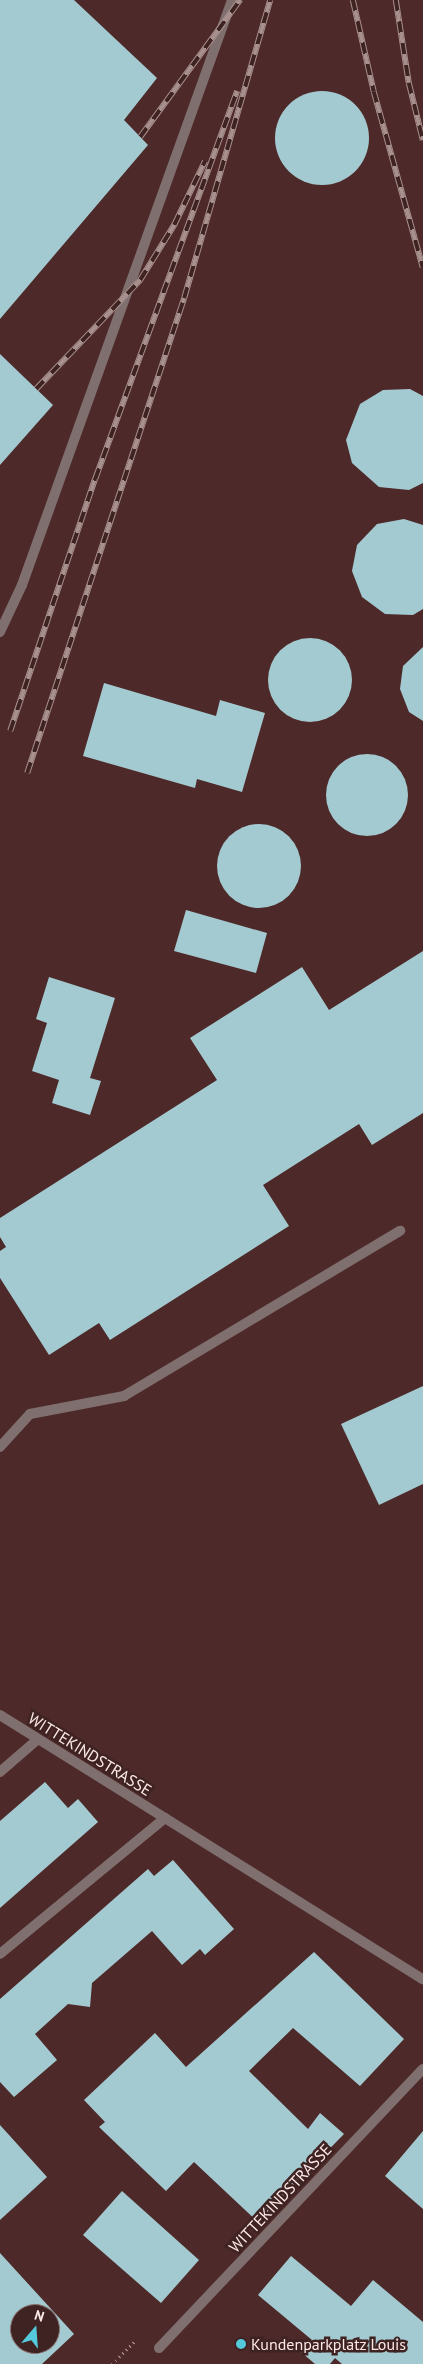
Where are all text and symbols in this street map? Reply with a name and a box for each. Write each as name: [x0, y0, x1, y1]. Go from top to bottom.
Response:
street label: WITTEKINDSTRASSE: [25, 1708, 155, 1800]
street label: WITTEKINDSTRASSE: [225, 2140, 335, 2256]
north arrow: [10, 2304, 60, 2354]
text: N: [32, 2306, 46, 2326]
place label: Kundenparkplatz Louis: [251, 2334, 407, 2354]
marker: Kundenparkplatz Louis: [235, 2338, 247, 2350]

